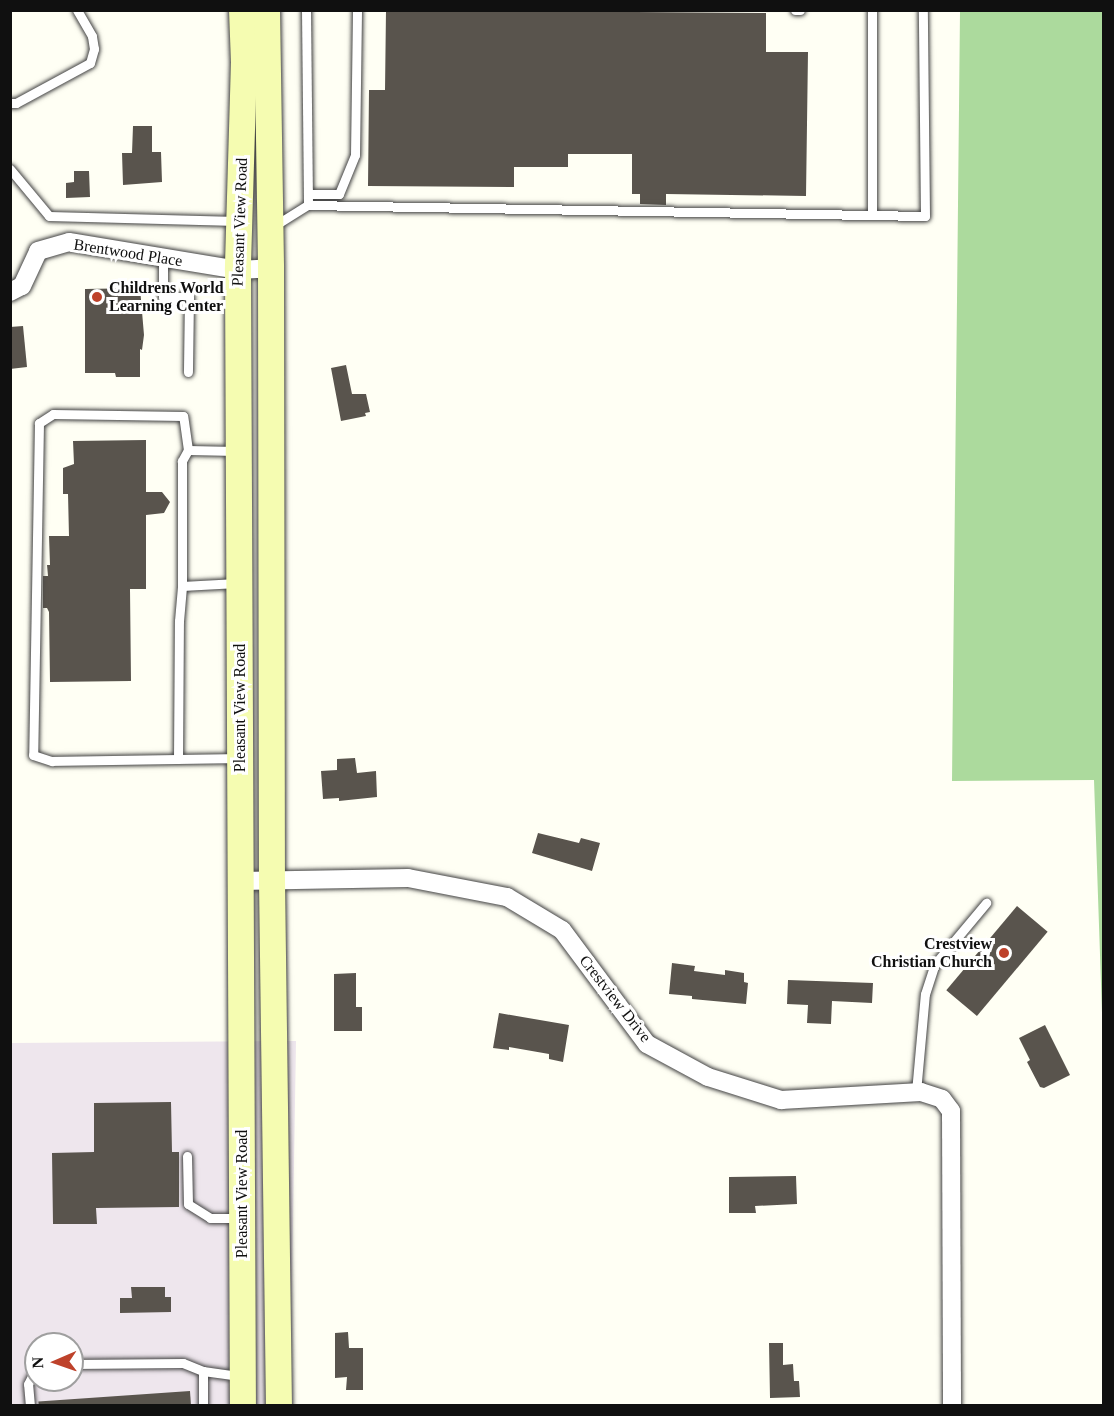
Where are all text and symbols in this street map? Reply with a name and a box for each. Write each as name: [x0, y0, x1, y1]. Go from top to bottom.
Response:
street label: Pleasant View Road: [228, 157, 252, 287]
street label: Brentwood Place: [72, 235, 184, 271]
place label: Childrens World Learning Center: [109, 278, 224, 316]
marker: Childrens World Learning Center: [90, 290, 104, 304]
street label: Pleasant View Road: [230, 644, 250, 772]
place label: Crestview Christian Church: [871, 934, 992, 972]
marker: Crestview Christian Church: [997, 946, 1011, 960]
street label: Crestview Drive: [575, 952, 655, 1046]
street label: Pleasant View Road: [232, 1130, 252, 1258]
north arrow: [24, 1332, 84, 1392]
text: N: [29, 1357, 46, 1369]

